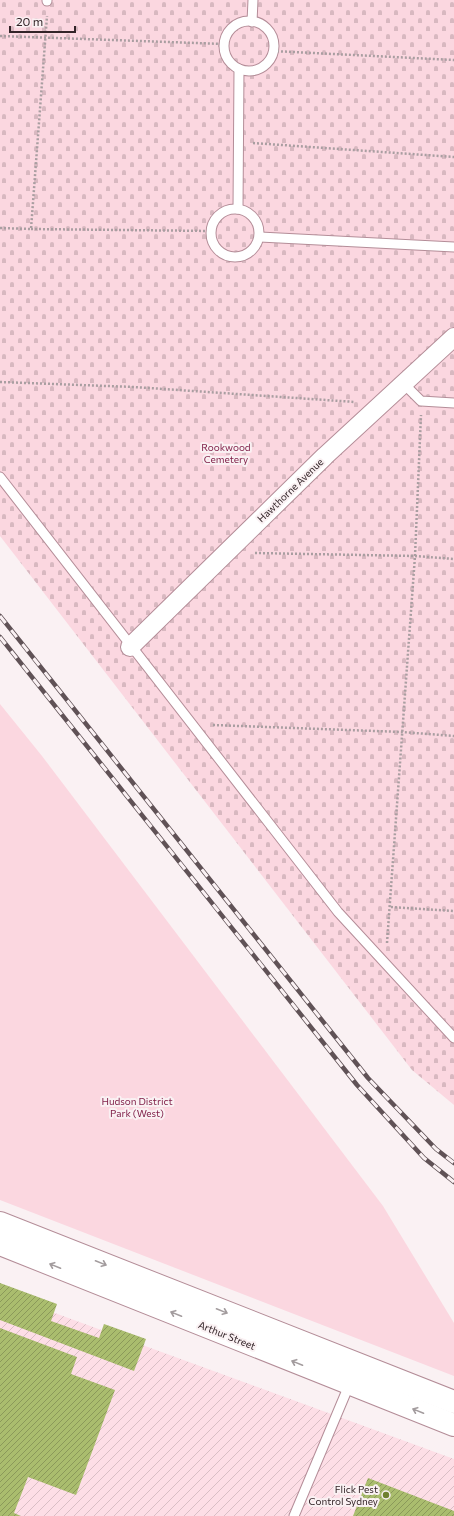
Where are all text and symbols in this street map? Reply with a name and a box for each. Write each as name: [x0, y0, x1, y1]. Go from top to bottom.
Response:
scale bar: [10, 8, 75, 34]
text: 20 m: [16, 14, 43, 28]
park label: Rookwood Cemetery: [201, 441, 251, 465]
street label: Hawthorne Avenue: [255, 456, 325, 524]
park label: Hudson District Park (West): [101, 1095, 173, 1119]
one-way arrow: [95, 1260, 107, 1267]
one-way arrow: [50, 1262, 62, 1270]
one-way arrow: [216, 1307, 228, 1315]
one-way arrow: [171, 1310, 183, 1318]
street label: Arthur Street: [197, 1318, 257, 1352]
one-way arrow: [291, 1358, 303, 1366]
one-way arrow: [412, 1406, 424, 1414]
place label: Flick Pest Control Sydney: [309, 1483, 378, 1507]
marker: Flick Pest Control Sydney: [381, 1490, 391, 1500]

